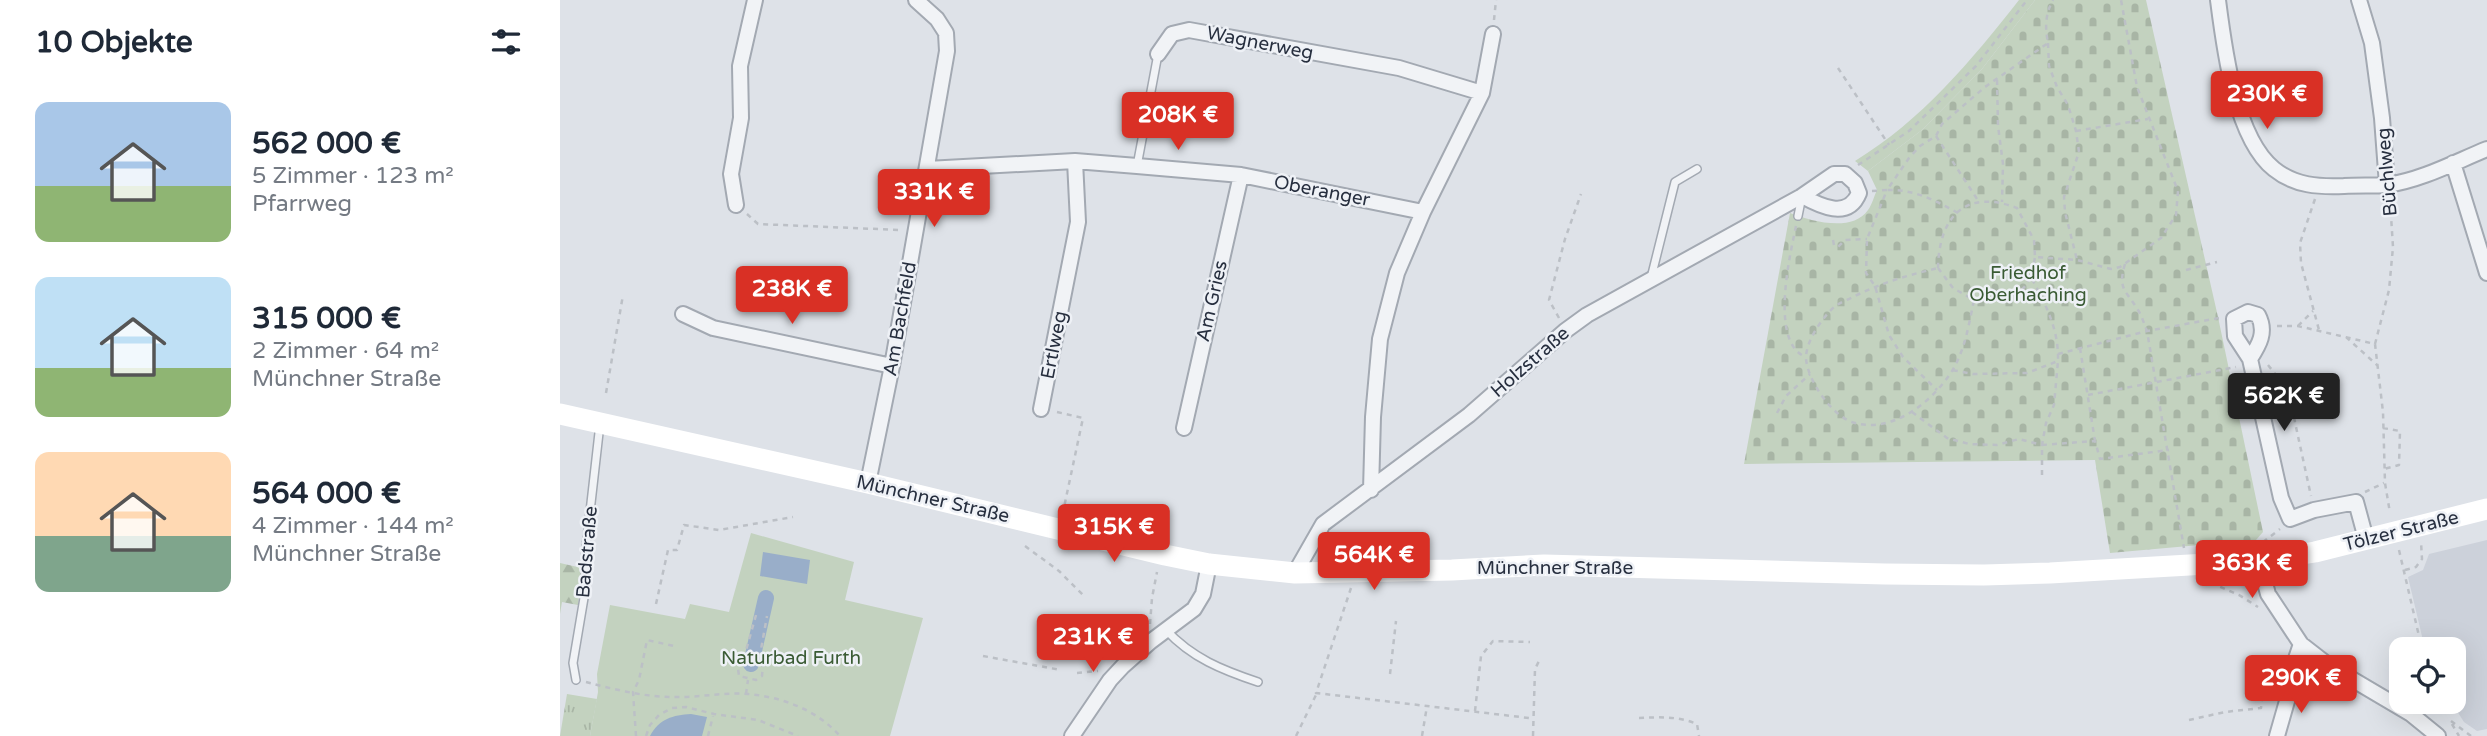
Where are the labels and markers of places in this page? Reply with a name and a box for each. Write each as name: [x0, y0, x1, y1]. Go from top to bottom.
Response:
pin: 230K €: [2210, 72, 2324, 131]
pin: 208K €: [1121, 92, 1235, 152]
pin: 331K €: [877, 170, 991, 229]
pin: 238K €: [735, 266, 849, 326]
pin: 562K €: [2227, 374, 2341, 433]
pin: 315K €: [1057, 504, 1171, 564]
pin: 564K €: [1317, 532, 1431, 592]
pin: 363K €: [2195, 540, 2309, 600]
pin: 231K €: [1036, 614, 1150, 674]
pin: 290K €: [2244, 656, 2358, 715]

